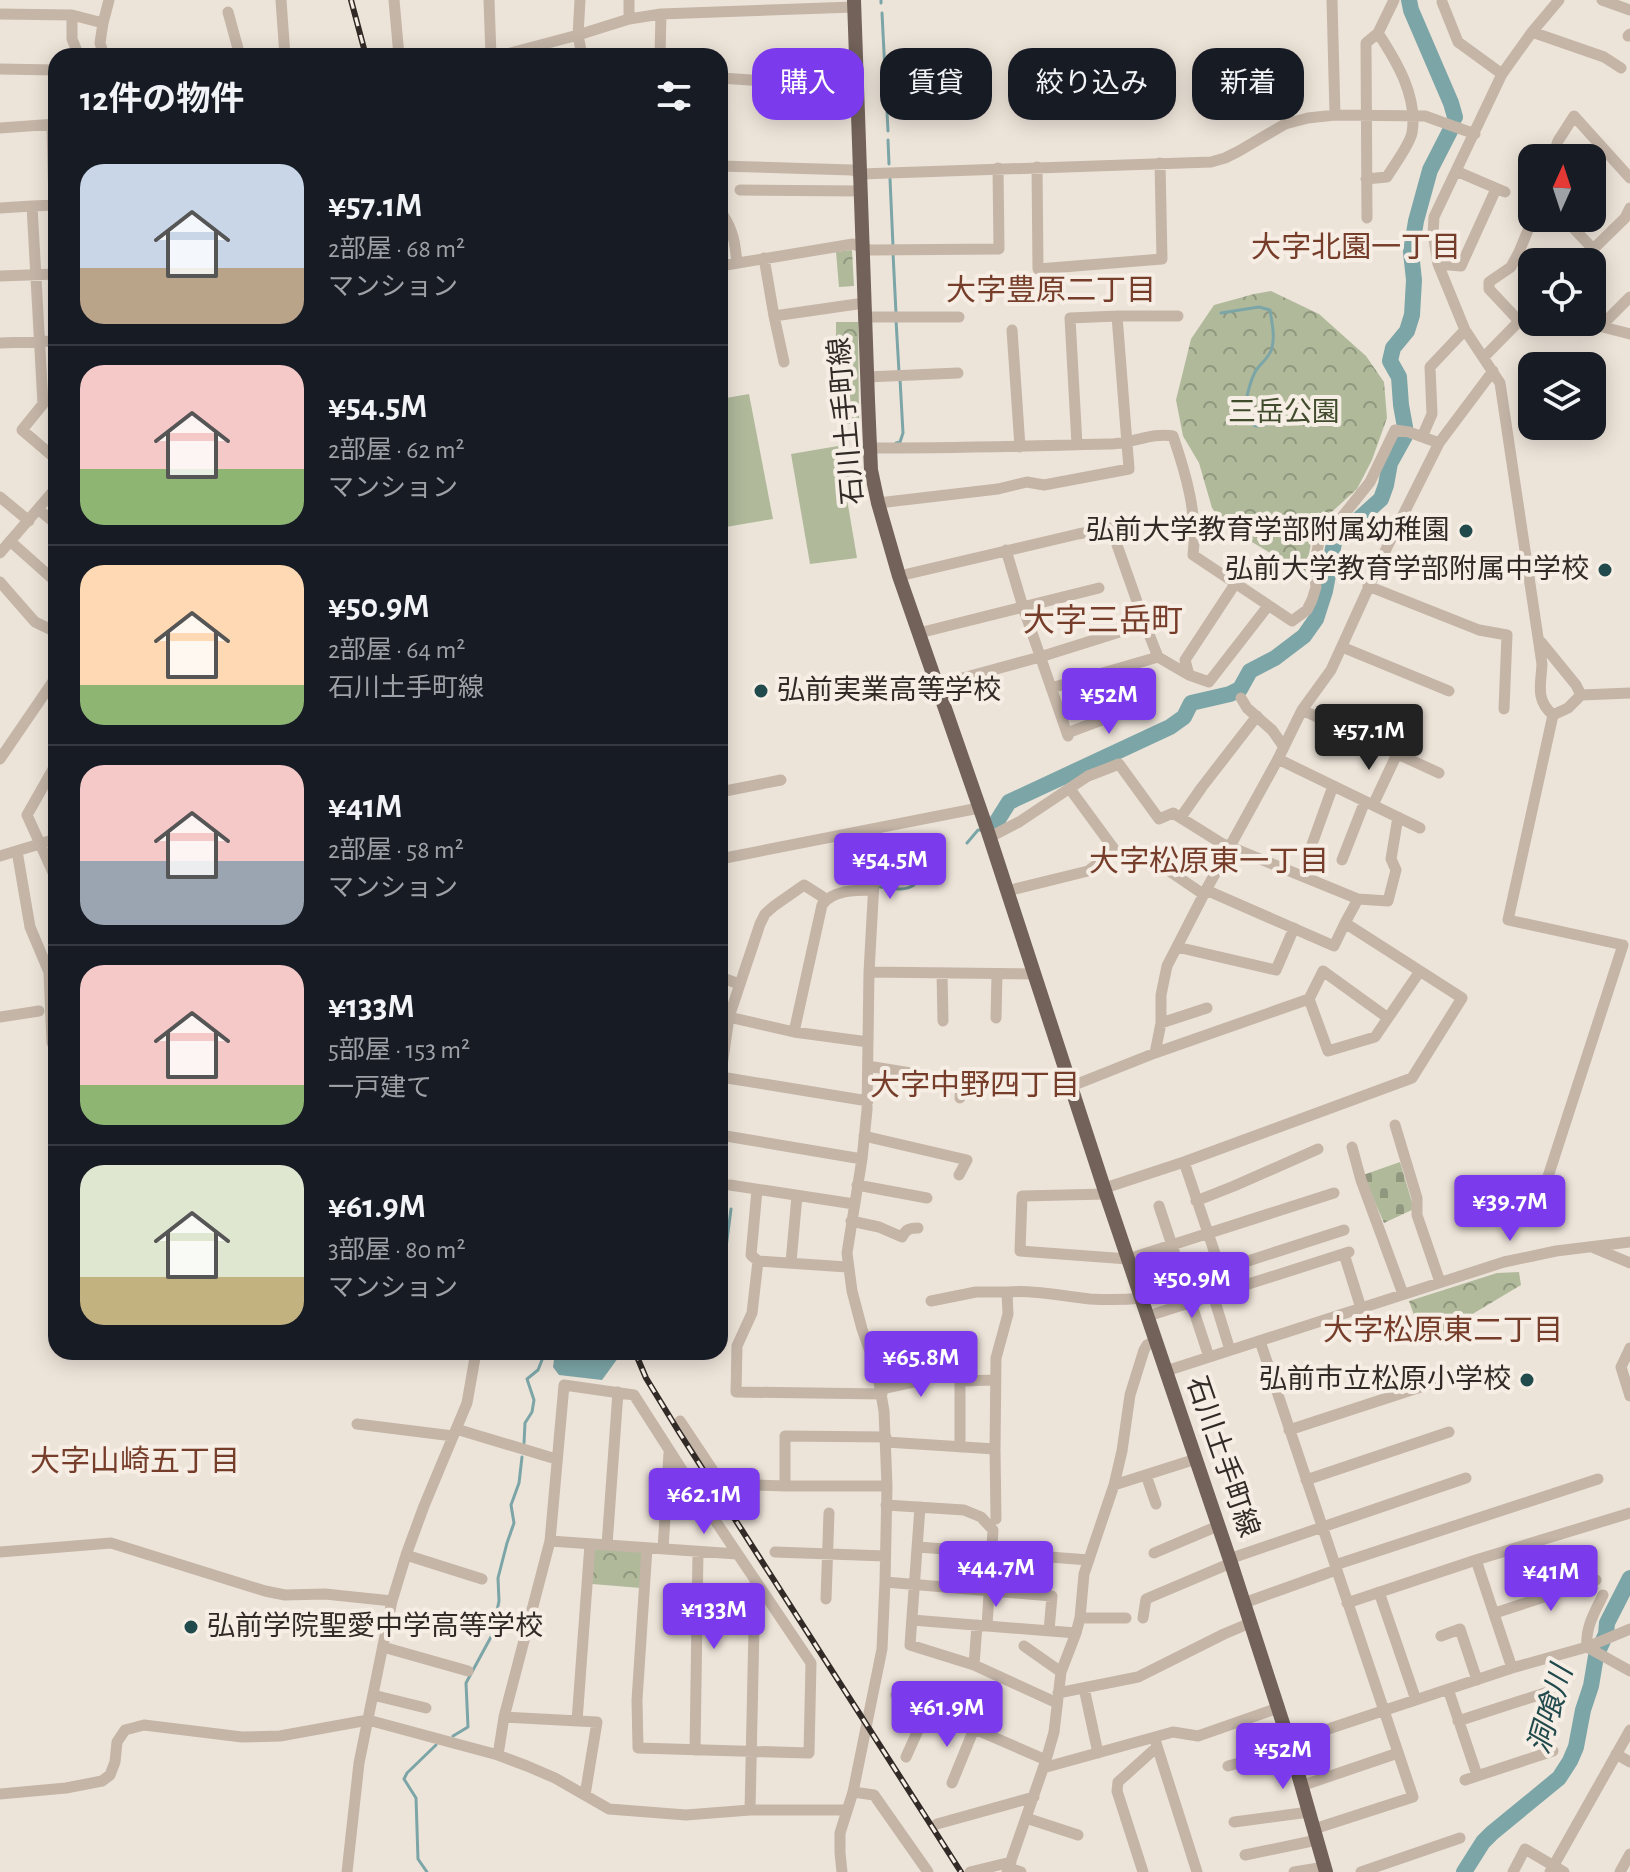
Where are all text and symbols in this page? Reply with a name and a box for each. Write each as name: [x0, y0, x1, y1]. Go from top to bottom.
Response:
chip: 購入: [752, 48, 864, 120]
chip: 賃貸: [880, 48, 992, 120]
chip: 絞り込み: [1008, 48, 1176, 120]
chip: 新着: [1192, 48, 1304, 120]
icon: filters: [652, 74, 696, 118]
text: 12件の物件: [80, 83, 244, 117]
north arrow: [1518, 144, 1606, 232]
map controls: [1518, 144, 1606, 440]
text: ¥57.1M: [328, 189, 422, 223]
icon: home: [144, 196, 240, 292]
district label: 大字北園一丁目: [1251, 231, 1461, 263]
text: 2部屋 · 68 m²: [328, 236, 465, 262]
button: locate: [1518, 248, 1606, 336]
text: マンション: [328, 274, 458, 300]
district label: 大字豊原二丁目: [946, 274, 1156, 306]
street label: 石川土手町線: [824, 336, 868, 506]
button: layers: [1518, 352, 1606, 440]
text: ¥54.5M: [328, 390, 427, 424]
icon: home: [144, 397, 240, 493]
park label: 三岳公園: [1228, 397, 1340, 427]
text: 2部屋 · 62 m²: [328, 437, 465, 463]
text: マンション: [328, 475, 458, 501]
place label: 弘前大学教育学部附属幼稚園: [1086, 515, 1450, 545]
marker: 弘前大学教育学部附属幼稚園: [1457, 522, 1475, 540]
place label: 弘前大学教育学部附属中学校: [1225, 554, 1589, 584]
marker: 弘前大学教育学部附属中学校: [1596, 561, 1614, 579]
text: ¥50.9M: [328, 590, 430, 624]
icon: home: [144, 597, 240, 693]
district label: 大字三岳町: [1023, 603, 1183, 637]
text: 2部屋 · 64 m²: [328, 637, 465, 663]
pin: ¥52M: [1062, 668, 1156, 736]
text: 石川土手町線: [328, 675, 484, 701]
place label: 弘前実業高等学校: [777, 675, 1001, 705]
text: ¥52M: [1080, 681, 1138, 707]
marker: 弘前実業高等学校: [752, 682, 770, 700]
pin: ¥57.1M: [1304, 704, 1434, 772]
text: ¥57.1M: [1333, 717, 1405, 743]
text: ¥41M: [328, 790, 402, 824]
icon: home: [144, 797, 240, 893]
pin: ¥54.5M: [825, 833, 955, 901]
text: 2部屋 · 58 m²: [328, 837, 464, 863]
district label: 大字松原東一丁目: [1089, 845, 1329, 877]
text: ¥54.5M: [852, 846, 928, 872]
text: マンション: [328, 875, 458, 901]
text: ¥133M: [328, 990, 415, 1024]
icon: home: [144, 997, 240, 1093]
text: 5部屋 · 153 m²: [328, 1037, 470, 1063]
district label: 大字中野四丁目: [870, 1069, 1080, 1101]
text: 一戸建て: [328, 1075, 432, 1101]
pin: ¥39.7M: [1445, 1175, 1575, 1243]
text: ¥39.7M: [1472, 1188, 1548, 1214]
text: ¥61.9M: [328, 1190, 426, 1224]
icon: home: [144, 1197, 240, 1293]
text: 3部屋 · 80 m²: [328, 1237, 465, 1263]
pin: ¥50.9M: [1127, 1252, 1257, 1320]
text: ¥50.9M: [1153, 1265, 1231, 1291]
text: マンション: [328, 1275, 458, 1301]
district label: 大字松原東二丁目: [1323, 1314, 1563, 1346]
pin: ¥65.8M: [856, 1331, 986, 1399]
text: ¥65.8M: [883, 1344, 959, 1370]
place label: 弘前市立松原小学校: [1259, 1364, 1511, 1394]
marker: 弘前市立松原小学校: [1518, 1371, 1536, 1389]
street label: 石川土手町線: [1181, 1372, 1264, 1541]
district label: 大字山崎五丁目: [30, 1445, 240, 1477]
pin: ¥62.1M: [639, 1468, 769, 1536]
text: ¥62.1M: [667, 1481, 741, 1507]
pin: ¥44.7M: [931, 1541, 1061, 1609]
pin: ¥41M: [1504, 1545, 1598, 1613]
text: ¥44.7M: [957, 1554, 1035, 1580]
text: ¥41M: [1523, 1558, 1579, 1584]
pin: ¥133M: [658, 1583, 770, 1651]
text: ¥133M: [681, 1596, 747, 1622]
place label: 弘前学院聖愛中学高等学校: [207, 1611, 543, 1641]
marker: 弘前学院聖愛中学高等学校: [182, 1618, 200, 1636]
water label: 洞喰川: [1522, 1659, 1579, 1757]
pin: ¥61.9M: [882, 1681, 1012, 1749]
text: ¥61.9M: [910, 1694, 984, 1720]
pin: ¥52M: [1236, 1723, 1330, 1791]
text: ¥52M: [1254, 1736, 1312, 1762]

